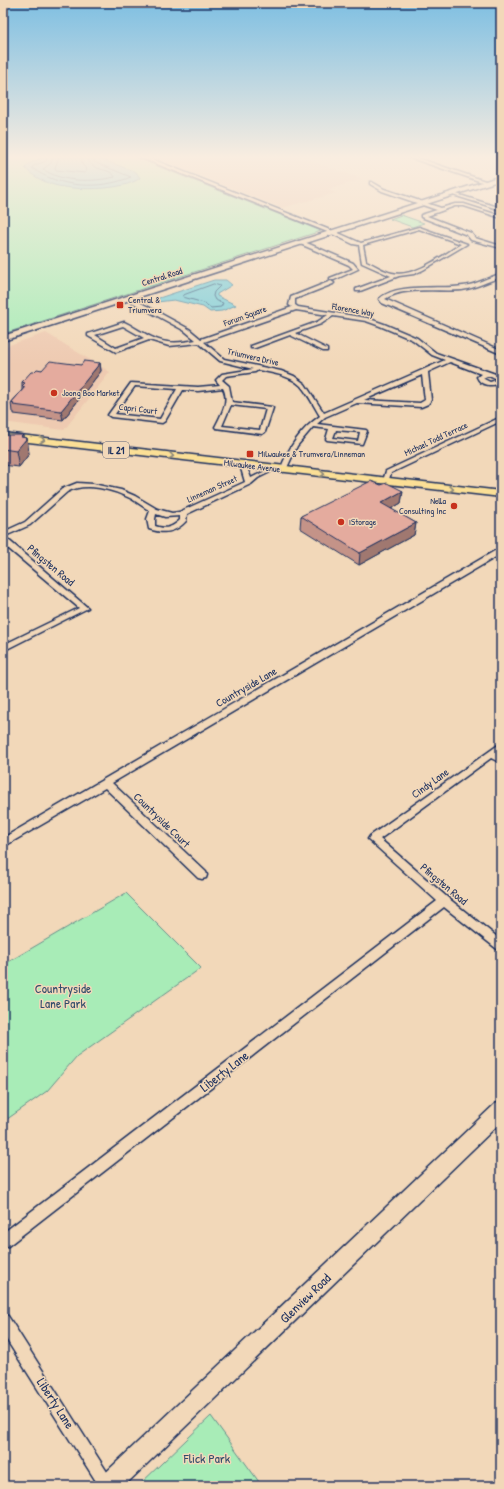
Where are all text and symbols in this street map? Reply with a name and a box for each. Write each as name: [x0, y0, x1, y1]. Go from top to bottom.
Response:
street label: Central Road: [140, 265, 184, 289]
place label: Central & Triumvera: [128, 294, 162, 316]
marker: Central & Triumvera: [115, 300, 125, 310]
street label: Florence Way: [330, 300, 375, 320]
street label: Forum Square: [221, 303, 268, 330]
street label: Triumvera Drive: [226, 345, 280, 369]
place label: Joong Boo Market: [62, 387, 120, 399]
marker: Joong Boo Market: [49, 388, 59, 398]
street label: Capri Court: [118, 401, 159, 417]
street label: Michael Todd Terrace: [402, 419, 470, 459]
one-way arrow: [39, 436, 45, 445]
road number: IL 21: [103, 442, 129, 458]
place label: Milwaukee & Trumvera/Linneman: [258, 448, 365, 460]
marker: Milwaukee & Trumvera/Linneman: [245, 449, 255, 459]
one-way arrow: [168, 451, 174, 460]
street label: Milwaukee Avenue: [223, 457, 281, 475]
one-way arrow: [318, 469, 325, 478]
street label: Linneman Street: [185, 472, 240, 505]
one-way arrow: [448, 484, 454, 493]
place label: Nella Consulting Inc: [399, 495, 446, 517]
marker: Nella Consulting Inc: [449, 501, 459, 511]
place label: iStorage: [349, 516, 377, 528]
marker: iStorage: [336, 517, 346, 527]
street label: Pfingsten Road: [24, 541, 78, 589]
street label: Countryside Lane: [213, 664, 280, 710]
street label: Cindy Lane: [409, 764, 452, 801]
street label: Countryside Court: [131, 790, 193, 851]
street label: Pfingsten Road: [417, 860, 471, 908]
park label: Countryside Lane Park: [35, 979, 91, 1012]
street label: Liberty Lane: [196, 1046, 252, 1096]
street label: Glenview Road: [276, 1269, 334, 1327]
street label: Liberty Lane: [33, 1374, 79, 1432]
park label: Flick Park: [183, 1449, 231, 1467]

